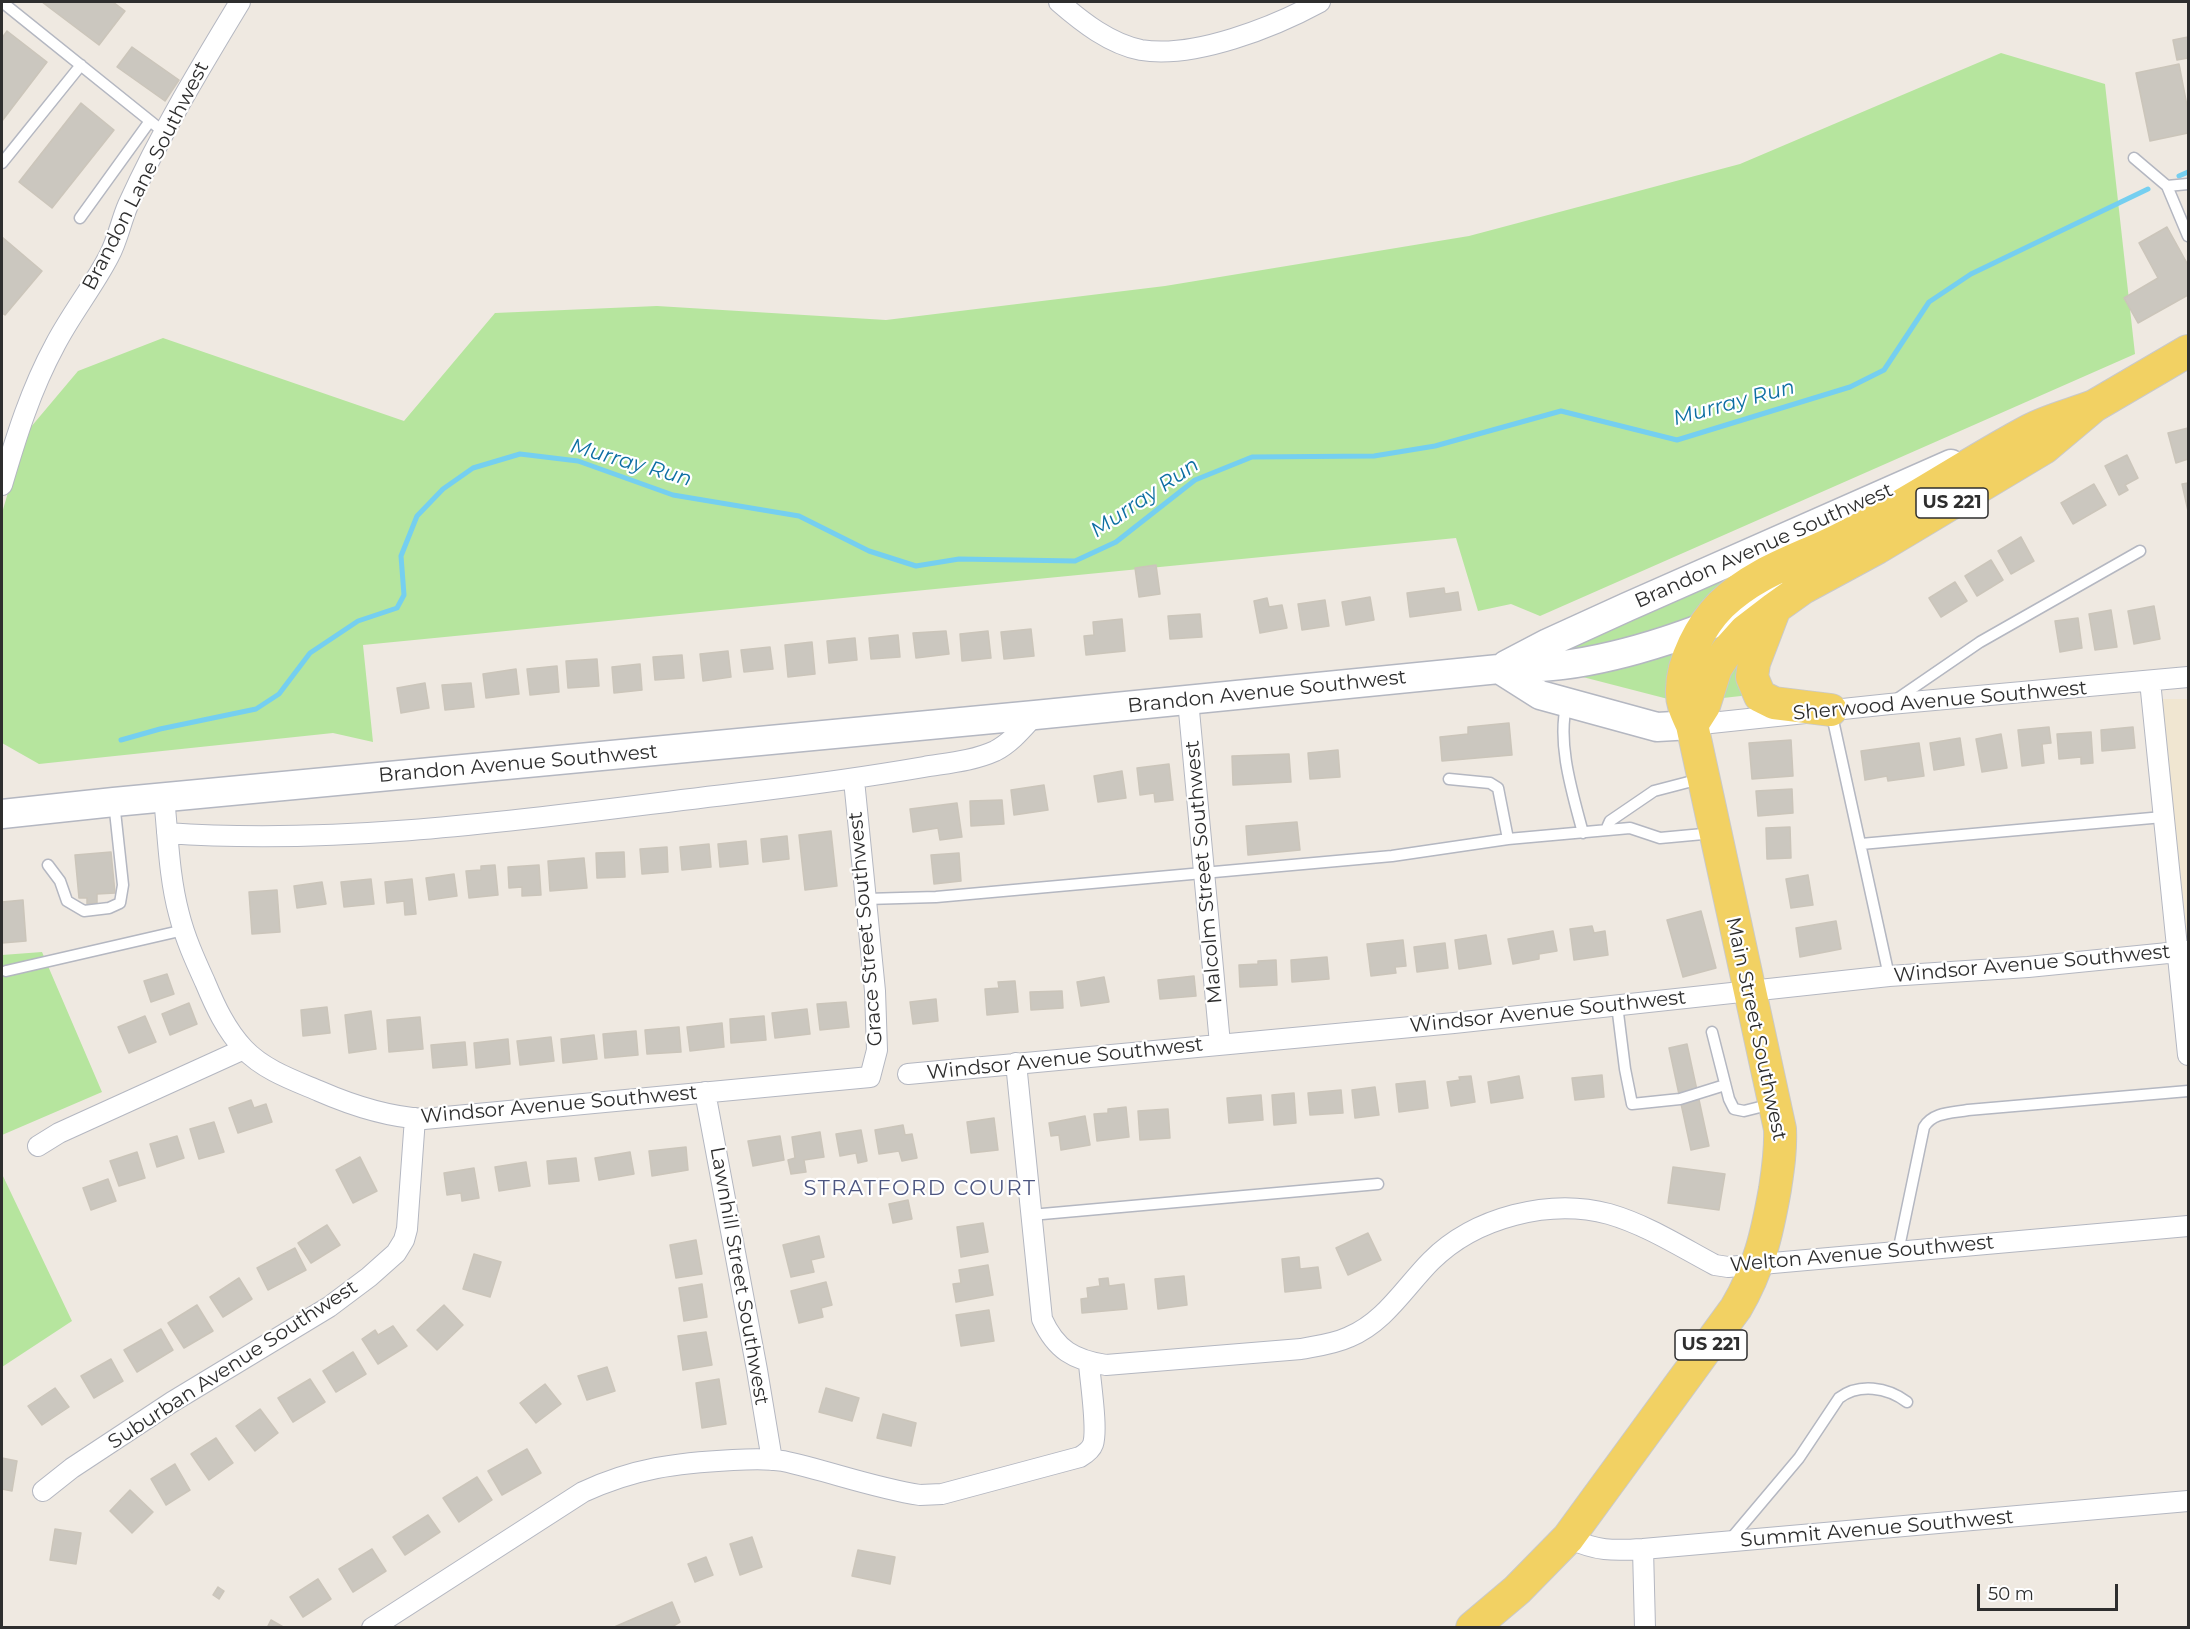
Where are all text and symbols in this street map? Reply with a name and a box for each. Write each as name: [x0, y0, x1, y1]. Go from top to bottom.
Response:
street label: Brandon Lane Southwest: [78, 57, 214, 295]
water label: Murray Run: [1670, 375, 1798, 431]
water label: Murray Run: [567, 434, 695, 492]
water label: Murray Run: [1086, 453, 1204, 543]
street label: Brandon Avenue Southwest: [1631, 478, 1897, 614]
road number: US 221: [1916, 488, 1988, 518]
street label: Brandon Avenue Southwest: [1126, 665, 1408, 719]
street label: Sherwood Avenue Southwest: [1792, 676, 2088, 726]
street label: Malcolm Street Southwest: [1181, 739, 1227, 1005]
street label: Brandon Avenue Southwest: [377, 740, 659, 788]
street label: Grace Street Southwest: [844, 811, 888, 1047]
street label: Main Street Southwest: [1721, 915, 1791, 1143]
street label: Windsor Avenue Southwest: [1893, 940, 2171, 988]
street label: Windsor Avenue Southwest: [1409, 986, 1687, 1038]
street label: Windsor Avenue Southwest: [926, 1033, 1204, 1085]
street label: Windsor Avenue Southwest: [420, 1081, 698, 1129]
street label: Lawnhill Street Southwest: [704, 1145, 774, 1407]
district label: STRATFORD COURT: [803, 1176, 1037, 1202]
street label: Welton Avenue Southwest: [1729, 1230, 1995, 1278]
street label: Suburban Avenue Southwest: [104, 1275, 362, 1455]
road number: US 221: [1675, 1330, 1747, 1360]
street label: Summit Avenue Southwest: [1739, 1505, 2015, 1553]
scale bar: [1980, 1572, 2121, 1610]
text: 50 m: [1988, 1583, 2034, 1605]

